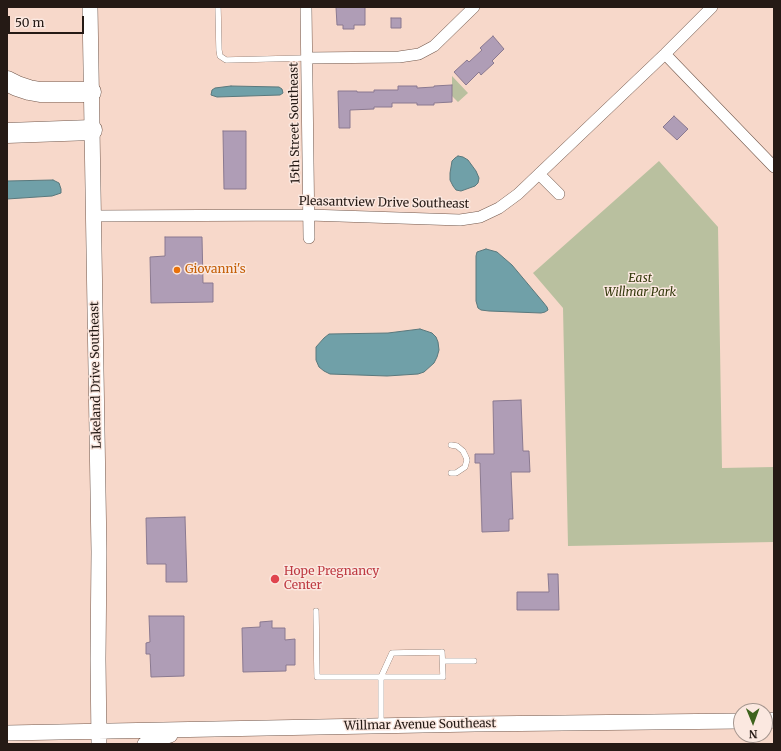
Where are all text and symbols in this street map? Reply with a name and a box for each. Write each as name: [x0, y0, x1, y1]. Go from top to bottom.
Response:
scale bar: [10, 8, 86, 34]
text: 50 m: [15, 15, 44, 30]
street label: 15th Street Southeast: [287, 62, 303, 184]
street label: Pleasantview Drive Southeast: [299, 194, 469, 212]
place label: Giovanni's: [185, 263, 246, 277]
marker: Giovanni's: [172, 265, 182, 275]
park label: East Willmar Park: [604, 272, 676, 300]
street label: Lakeland Drive Southeast: [88, 301, 104, 449]
place label: Hope Pregnancy Center: [284, 565, 379, 593]
marker: Hope Pregnancy Center: [269, 573, 281, 585]
north arrow: [733, 703, 773, 743]
street label: Willmar Avenue Southeast: [344, 716, 496, 734]
text: N: [749, 727, 758, 741]

